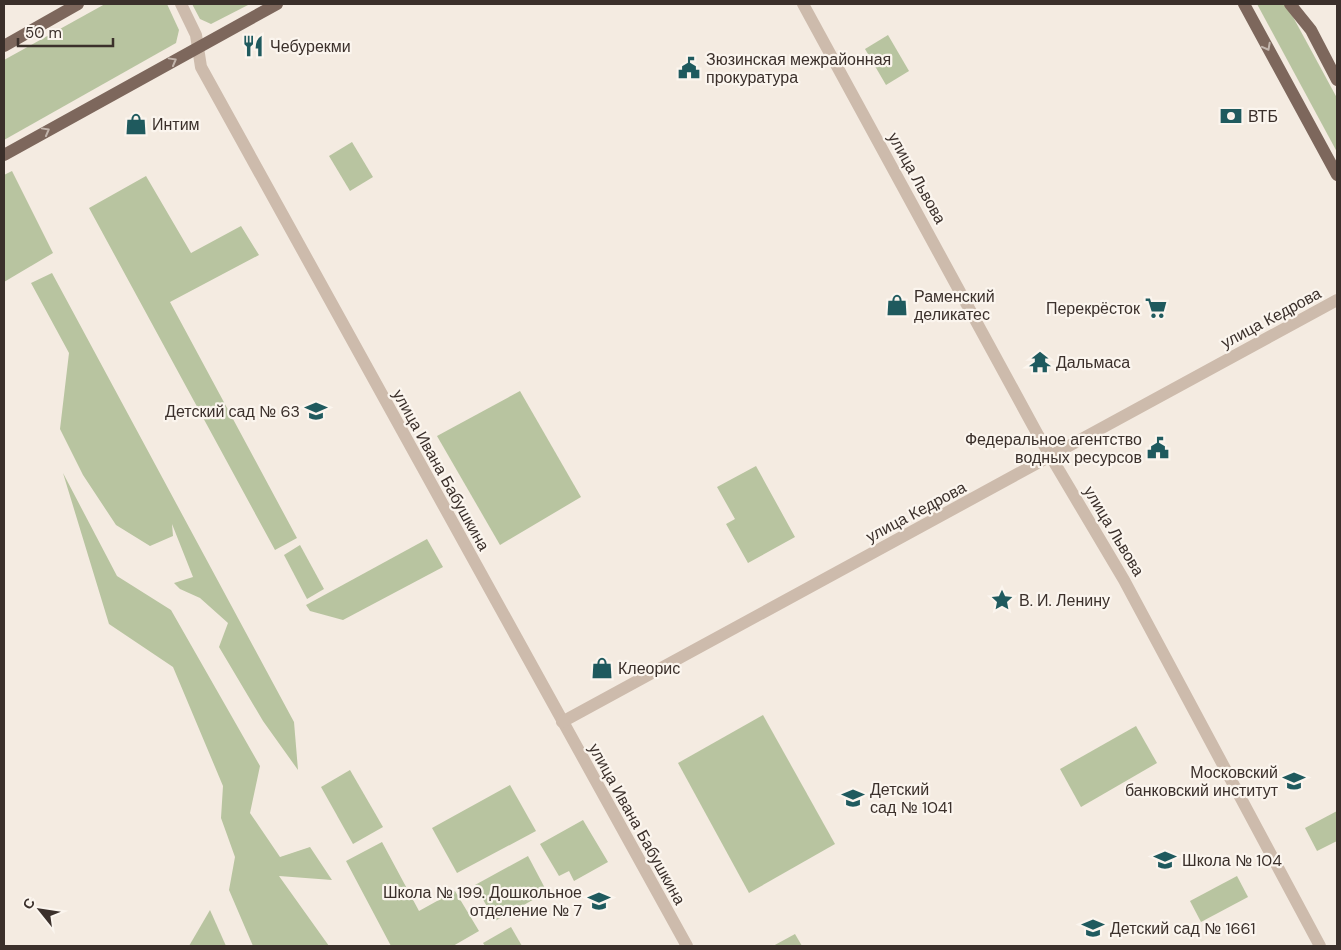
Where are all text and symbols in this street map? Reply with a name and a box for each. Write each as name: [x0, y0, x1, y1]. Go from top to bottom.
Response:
scale bar: [18, 15, 112, 47]
text: 50 m: [25, 23, 62, 43]
restaurant icon: Чебурекми: [240, 33, 266, 59]
place label: Чебурекми: [270, 36, 351, 57]
one-way arrow: [1261, 41, 1271, 50]
place label: Зюзинская межрайонная прокуратура: [706, 49, 891, 88]
public building icon: Зюзинская межрайонная прокуратура: [676, 55, 702, 81]
one-way arrow: [168, 57, 177, 67]
bank icon: ВТБ: [1218, 103, 1244, 129]
place label: ВТБ: [1248, 106, 1278, 127]
shop icon: Интим: [123, 111, 149, 137]
place label: Интим: [152, 114, 200, 135]
one-way arrow: [41, 127, 50, 137]
street label: улица Львова: [883, 129, 951, 228]
street label: улица Кедрова: [1217, 283, 1325, 353]
place label: Раменский деликатес: [914, 286, 995, 325]
shop icon: Раменский деликатес: [884, 292, 910, 318]
supermarket icon: Перекрёсток: [1143, 295, 1169, 321]
place label: Перекрёсток: [1046, 298, 1141, 319]
temple icon: Дальмаса: [1027, 349, 1053, 375]
place label: Дальмаса: [1056, 352, 1130, 373]
street label: улица Ивана Бабушкина: [388, 385, 494, 555]
school or university icon: Детский сад № 63: [303, 398, 329, 424]
place label: Детский сад № 63: [165, 401, 300, 422]
place label: Федеральное агентство водных ресурсов: [965, 429, 1142, 468]
public building icon: Федеральное агентство водных ресурсов: [1145, 435, 1171, 461]
street label: улица Кедрова: [862, 477, 970, 547]
street label: улица Львова: [1079, 482, 1149, 580]
place icon: В. И. Ленину: [989, 587, 1015, 613]
place label: В. И. Ленину: [1019, 590, 1110, 611]
shop icon: Клеорис: [589, 655, 615, 681]
place label: Клеорис: [618, 658, 680, 679]
street label: улица Ивана Бабушкина: [584, 739, 690, 909]
place label: Московский банковский институт: [1125, 762, 1279, 801]
school or university icon: Московский банковский институт: [1281, 768, 1307, 794]
place label: Детский сад № 1041: [870, 779, 953, 818]
school or university icon: Детский сад № 1041: [840, 785, 866, 811]
school or university icon: Школа № 104: [1152, 847, 1178, 873]
place label: Школа № 104: [1182, 850, 1282, 871]
place label: Школа № 199. Дошкольное отделение № 7: [383, 882, 582, 921]
north arrow: [15, 885, 65, 935]
school or university icon: Школа № 199. Дошкольное отделение № 7: [586, 888, 612, 914]
text: С: [18, 895, 39, 912]
school or university icon: Детский сад № 1661: [1080, 915, 1106, 941]
place label: Детский сад № 1661: [1110, 918, 1255, 939]

